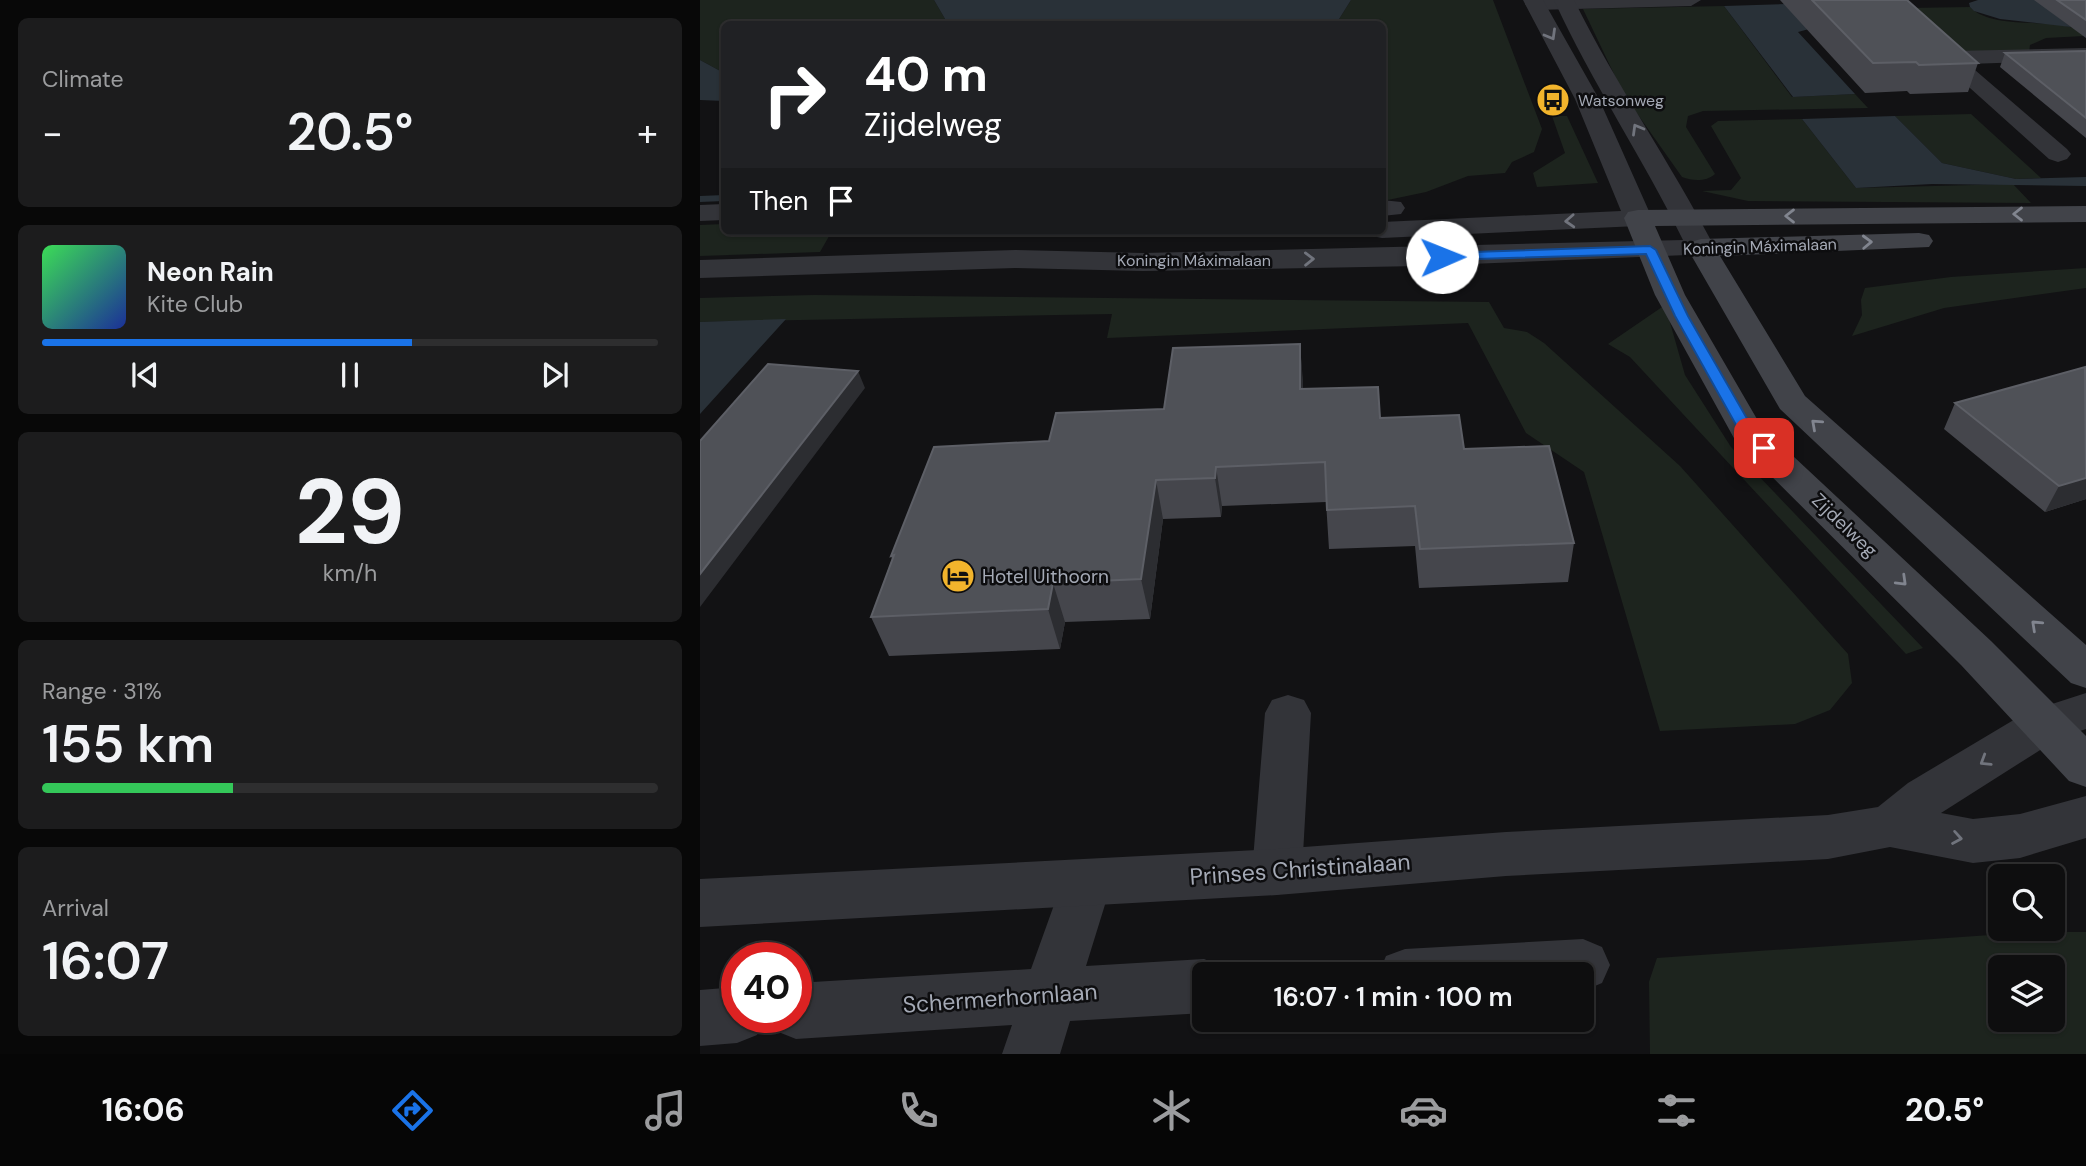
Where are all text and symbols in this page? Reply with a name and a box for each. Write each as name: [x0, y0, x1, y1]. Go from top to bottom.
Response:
one-way arrow: [1543, 27, 1556, 40]
text: 40 m: [864, 42, 988, 106]
icon: right: [749, 49, 840, 140]
text: Climate: [42, 64, 124, 94]
bus stop icon: Watsonweg: [1534, 81, 1572, 119]
place label: Watsonweg: [1578, 90, 1664, 111]
text: 20.5°: [287, 98, 413, 166]
text: Zijdelweg: [864, 104, 1002, 146]
text: −: [42, 108, 63, 158]
text: +: [637, 108, 658, 158]
one-way arrow: [1632, 124, 1645, 137]
icon: arrive: [822, 182, 860, 220]
text: Then: [749, 184, 808, 218]
one-way arrow: [2012, 206, 2023, 222]
one-way arrow: [1785, 208, 1795, 224]
one-way arrow: [1565, 213, 1576, 228]
position arrow: [1405, 220, 1479, 294]
street label: Koningin Máximalaan: [1683, 233, 1837, 260]
one-way arrow: [1862, 235, 1873, 250]
street label: Koningin Máximalaan: [1117, 250, 1271, 271]
one-way arrow: [1304, 251, 1314, 267]
text: Neon Rain: [147, 255, 274, 289]
text: Kite Club: [147, 289, 243, 319]
icon: previous: [126, 356, 164, 394]
icon: pause: [331, 356, 369, 394]
icon: next: [536, 356, 574, 394]
pin: [1734, 418, 1794, 478]
one-way arrow: [1811, 419, 1824, 432]
icon: arrive: [1745, 429, 1783, 467]
text: 29: [295, 453, 405, 571]
street label: Zijdelweg: [1807, 488, 1883, 563]
hotel icon: Hotel Uithoorn: [939, 557, 977, 595]
text: km/h: [323, 558, 377, 588]
place label: Hotel Uithoorn: [982, 564, 1109, 589]
one-way arrow: [1894, 573, 1907, 586]
one-way arrow: [2031, 621, 2044, 633]
text: Range · 31%: [42, 676, 162, 706]
text: 155 km: [42, 710, 214, 778]
one-way arrow: [1980, 753, 1993, 766]
one-way arrow: [1951, 830, 1963, 845]
street label: Prinses Christinalaan: [1189, 846, 1411, 892]
map controls: [1988, 864, 2065, 1032]
button: search: [1988, 864, 2065, 941]
text: Arrival: [42, 893, 109, 923]
text: 16:07: [42, 927, 169, 995]
speed limit sign: 40: [721, 942, 812, 1033]
button: layers: [1988, 955, 2065, 1032]
street label: Schermerhornlaan: [902, 976, 1098, 1020]
text: 16:07 · 1 min · 100 m: [1273, 980, 1513, 1014]
icon: directions: [388, 1086, 437, 1135]
icon: music: [641, 1086, 690, 1135]
icon: phone: [894, 1086, 943, 1135]
icon: climate: [1147, 1086, 1196, 1135]
icon: car: [1399, 1086, 1448, 1135]
icon: filters: [1652, 1086, 1701, 1135]
text: 16:06: [102, 1089, 185, 1131]
text: 20.5°: [1905, 1089, 1984, 1131]

